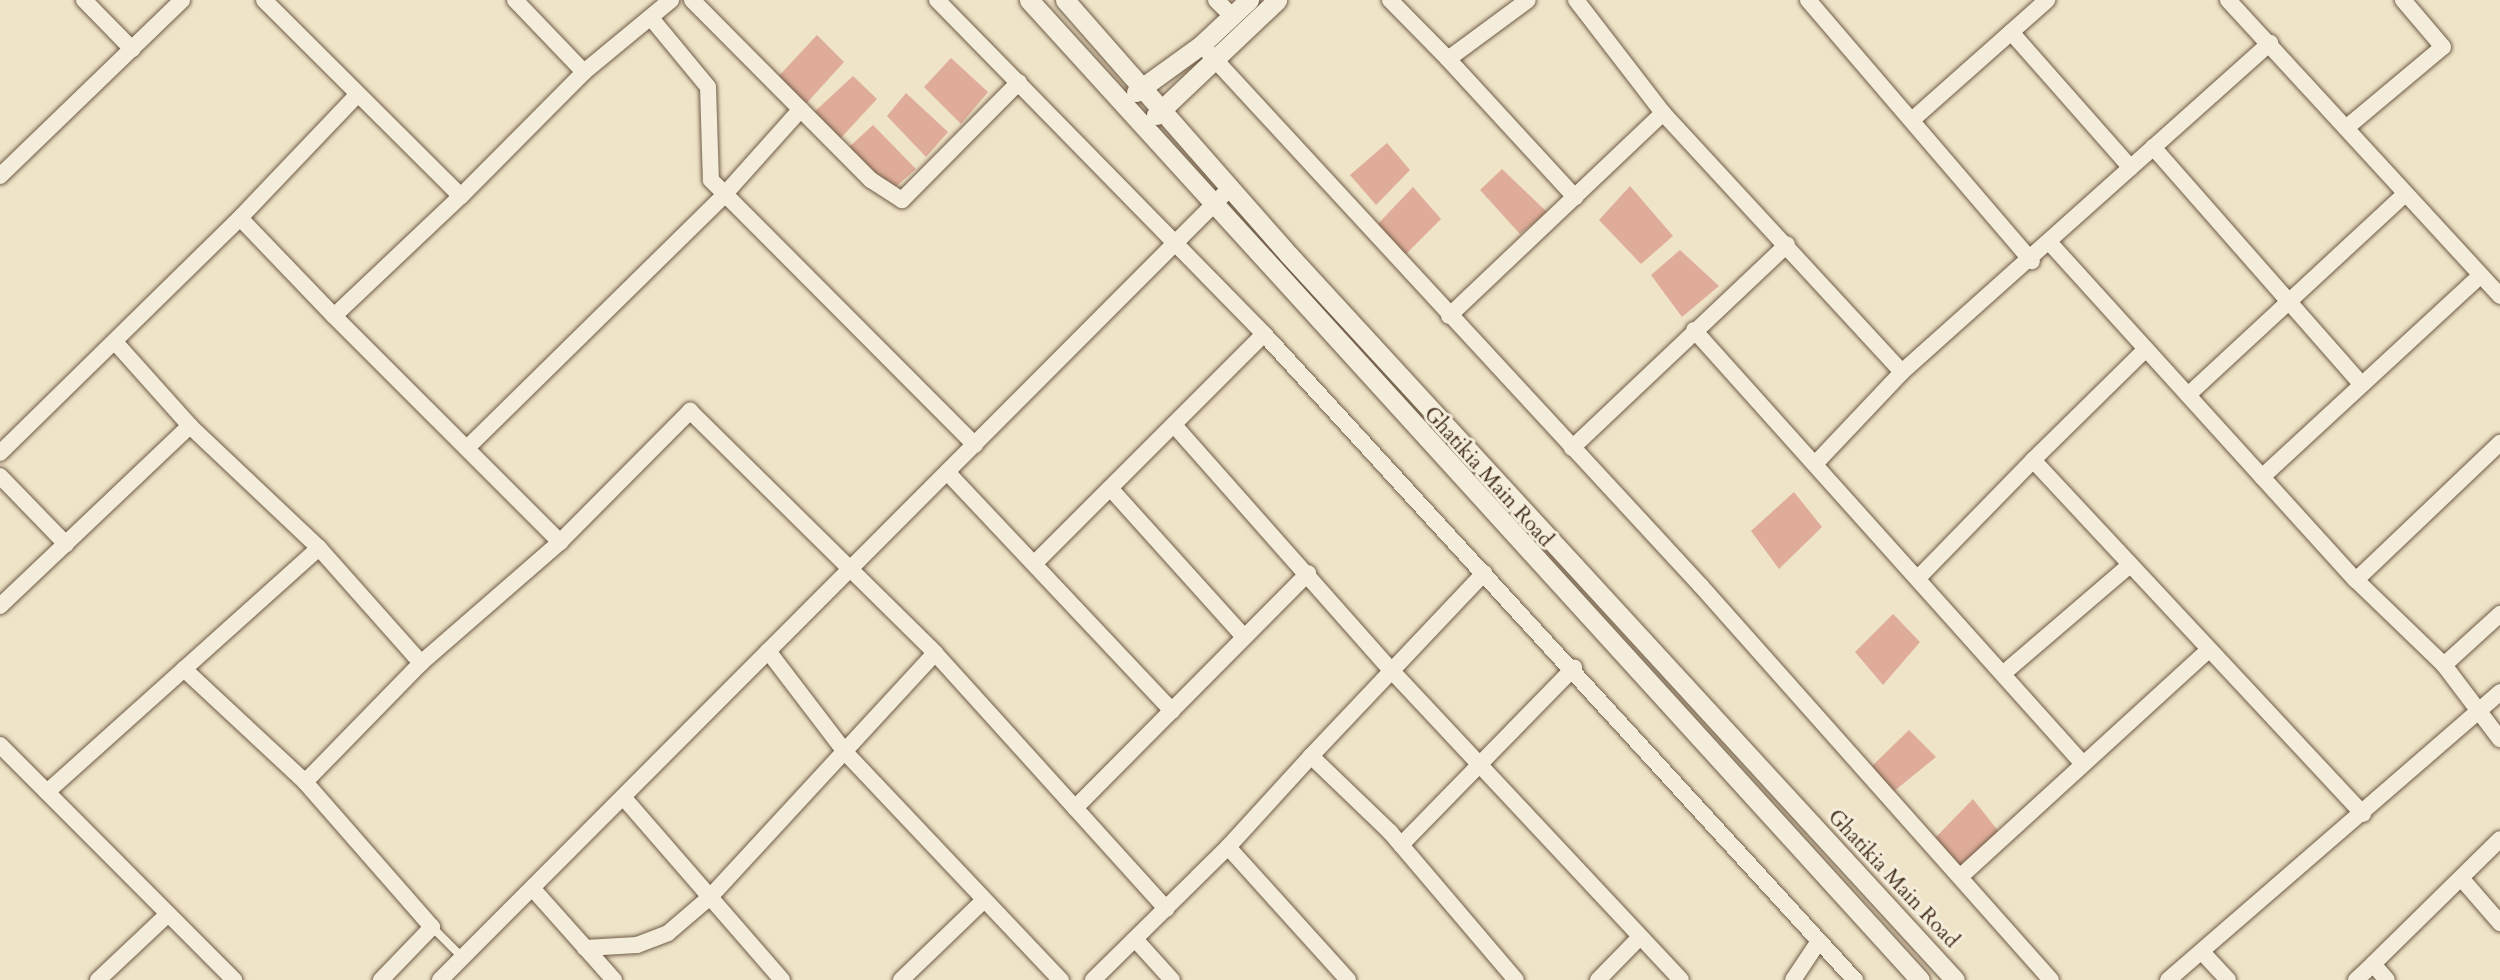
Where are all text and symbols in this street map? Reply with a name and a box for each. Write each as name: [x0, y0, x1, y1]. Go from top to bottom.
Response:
street label: Ghatikia Main Road: [1418, 402, 1558, 552]
street label: Ghatikia Main Road: [1822, 805, 1964, 953]

